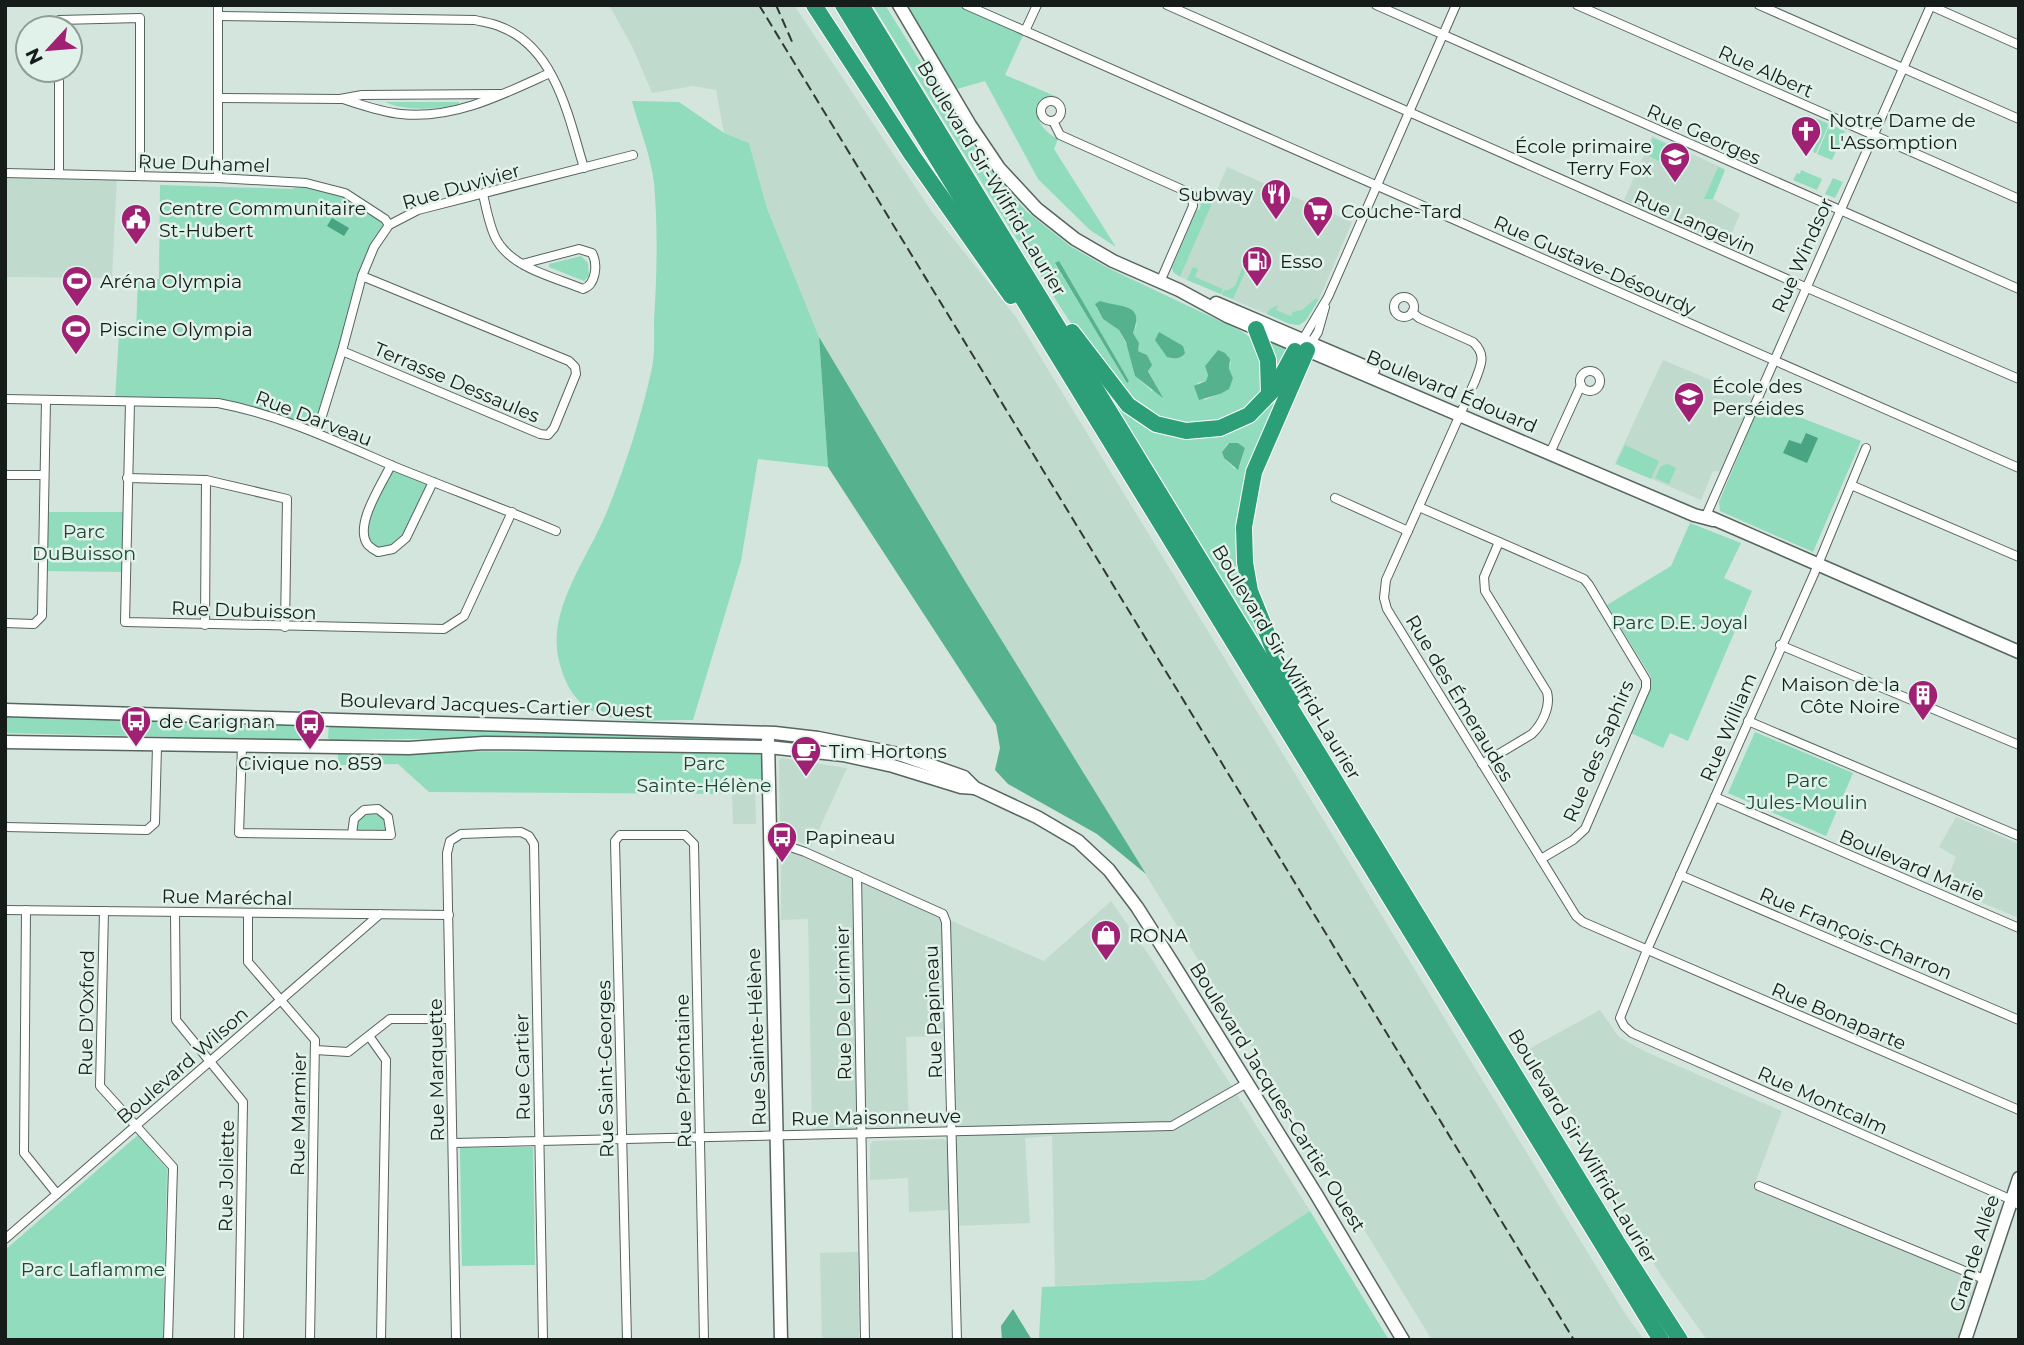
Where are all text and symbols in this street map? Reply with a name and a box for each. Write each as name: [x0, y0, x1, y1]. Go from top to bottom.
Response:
north arrow: [14, 14, 84, 84]
street label: Rue Albert: [1715, 40, 1817, 103]
text: N: [20, 44, 48, 68]
street label: Boulevard Sir-Wilfrid-Laurier: [912, 57, 1071, 300]
street label: Rue Georges: [1643, 99, 1764, 170]
place label: Notre Dame de L'Assomption: [1829, 109, 1976, 154]
church icon: Notre Dame de L'Assomption: [1789, 114, 1823, 158]
place label: École primaire Terry Fox: [1515, 135, 1652, 180]
school or university icon: École primaire Terry Fox: [1658, 140, 1692, 184]
street label: Rue Duhamel: [138, 150, 270, 177]
street label: Rue Duvivier: [400, 159, 523, 214]
restaurant icon: Subway: [1259, 177, 1293, 221]
place label: Subway: [1178, 183, 1254, 206]
street label: Rue Langevin: [1630, 185, 1759, 260]
supermarket icon: Couche-Tard: [1301, 194, 1335, 238]
street label: Rue Windsor: [1767, 194, 1838, 316]
place label: Centre Communitaire St-Hubert: [159, 197, 366, 242]
place label: Couche-Tard: [1341, 200, 1462, 223]
public building icon: Centre Communitaire St-Hubert: [119, 202, 153, 246]
street label: Rue Gustave-Désourdy: [1490, 210, 1700, 321]
fuel station icon: Esso: [1240, 244, 1274, 288]
place label: Esso: [1280, 250, 1323, 273]
sports icon: Aréna Olympia: [60, 264, 94, 308]
place label: Aréna Olympia: [100, 270, 242, 293]
sports icon: Piscine Olympia: [59, 312, 93, 356]
place label: Piscine Olympia: [99, 318, 253, 341]
street label: Terrasse Dessaules: [371, 337, 543, 428]
street label: Boulevard Édouard: [1363, 345, 1541, 438]
place label: École des Perséides: [1712, 375, 1804, 420]
school or university icon: École des Perséides: [1672, 380, 1706, 424]
street label: Rue Darveau: [252, 386, 375, 451]
park label: Parc DuBuisson: [32, 520, 136, 565]
street label: Boulevard Sir-Wilfrid-Laurier: [1207, 541, 1366, 784]
street label: Rue Dubuisson: [171, 596, 317, 625]
street label: Rue des Émeraudes: [1401, 611, 1518, 786]
park label: Parc D.E. Joyal: [1612, 611, 1748, 634]
street label: Rue William: [1695, 670, 1762, 785]
place label: Maison de la Côte Noire: [1781, 673, 1900, 718]
street label: Rue des Saphirs: [1558, 677, 1639, 826]
building icon: Maison de la Côte Noire: [1906, 678, 1940, 722]
street label: Boulevard Jacques-Cartier Ouest: [339, 689, 653, 722]
bus stop icon: de Carignan: [119, 704, 153, 748]
bus stop icon: Civique no. 859: [293, 707, 327, 751]
place label: de Carignan: [159, 710, 275, 733]
cafe icon: Tim Hortons: [789, 734, 823, 778]
place label: Tim Hortons: [829, 740, 947, 763]
place label: Civique no. 859: [238, 752, 382, 775]
park label: Parc Sainte-Hélène: [637, 752, 771, 797]
park label: Parc Jules-Moulin: [1745, 769, 1868, 814]
bus stop icon: Papineau: [765, 820, 799, 864]
street label: Boulevard Marie: [1836, 825, 1988, 906]
place label: Papineau: [805, 826, 896, 849]
street label: Rue François-Charron: [1756, 882, 1956, 984]
street label: Rue Maréchal: [161, 885, 293, 910]
shop icon: RONA: [1089, 918, 1123, 962]
place label: RONA: [1129, 924, 1188, 947]
street label: Rue De Lorimier: [831, 925, 856, 1081]
street label: Rue Papineau: [920, 945, 947, 1079]
street label: Rue Sainte-Hélène: [742, 948, 771, 1126]
street label: Rue D'Oxford: [74, 950, 99, 1076]
street label: Boulevard Jacques-Cartier Ouest: [1185, 958, 1371, 1236]
street label: Rue Bonaparte: [1768, 978, 1910, 1055]
street label: Rue Saint-Georges: [592, 980, 619, 1158]
street label: Rue Préfontaine: [671, 994, 696, 1148]
street label: Rue Marquette: [424, 998, 449, 1142]
street label: Boulevard Wilson: [112, 1002, 253, 1129]
street label: Rue Cartier: [510, 1013, 535, 1121]
street label: Boulevard Sir-Wilfrid-Laurier: [1503, 1025, 1662, 1268]
street label: Rue Marmier: [286, 1052, 311, 1176]
street label: Rue Montcalm: [1754, 1061, 1892, 1140]
street label: Rue Maisonneuve: [791, 1105, 961, 1130]
street label: Rue Joliette: [214, 1120, 239, 1232]
street label: Grande Allée: [1945, 1192, 2004, 1315]
park label: Parc Laflamme: [21, 1258, 165, 1281]

